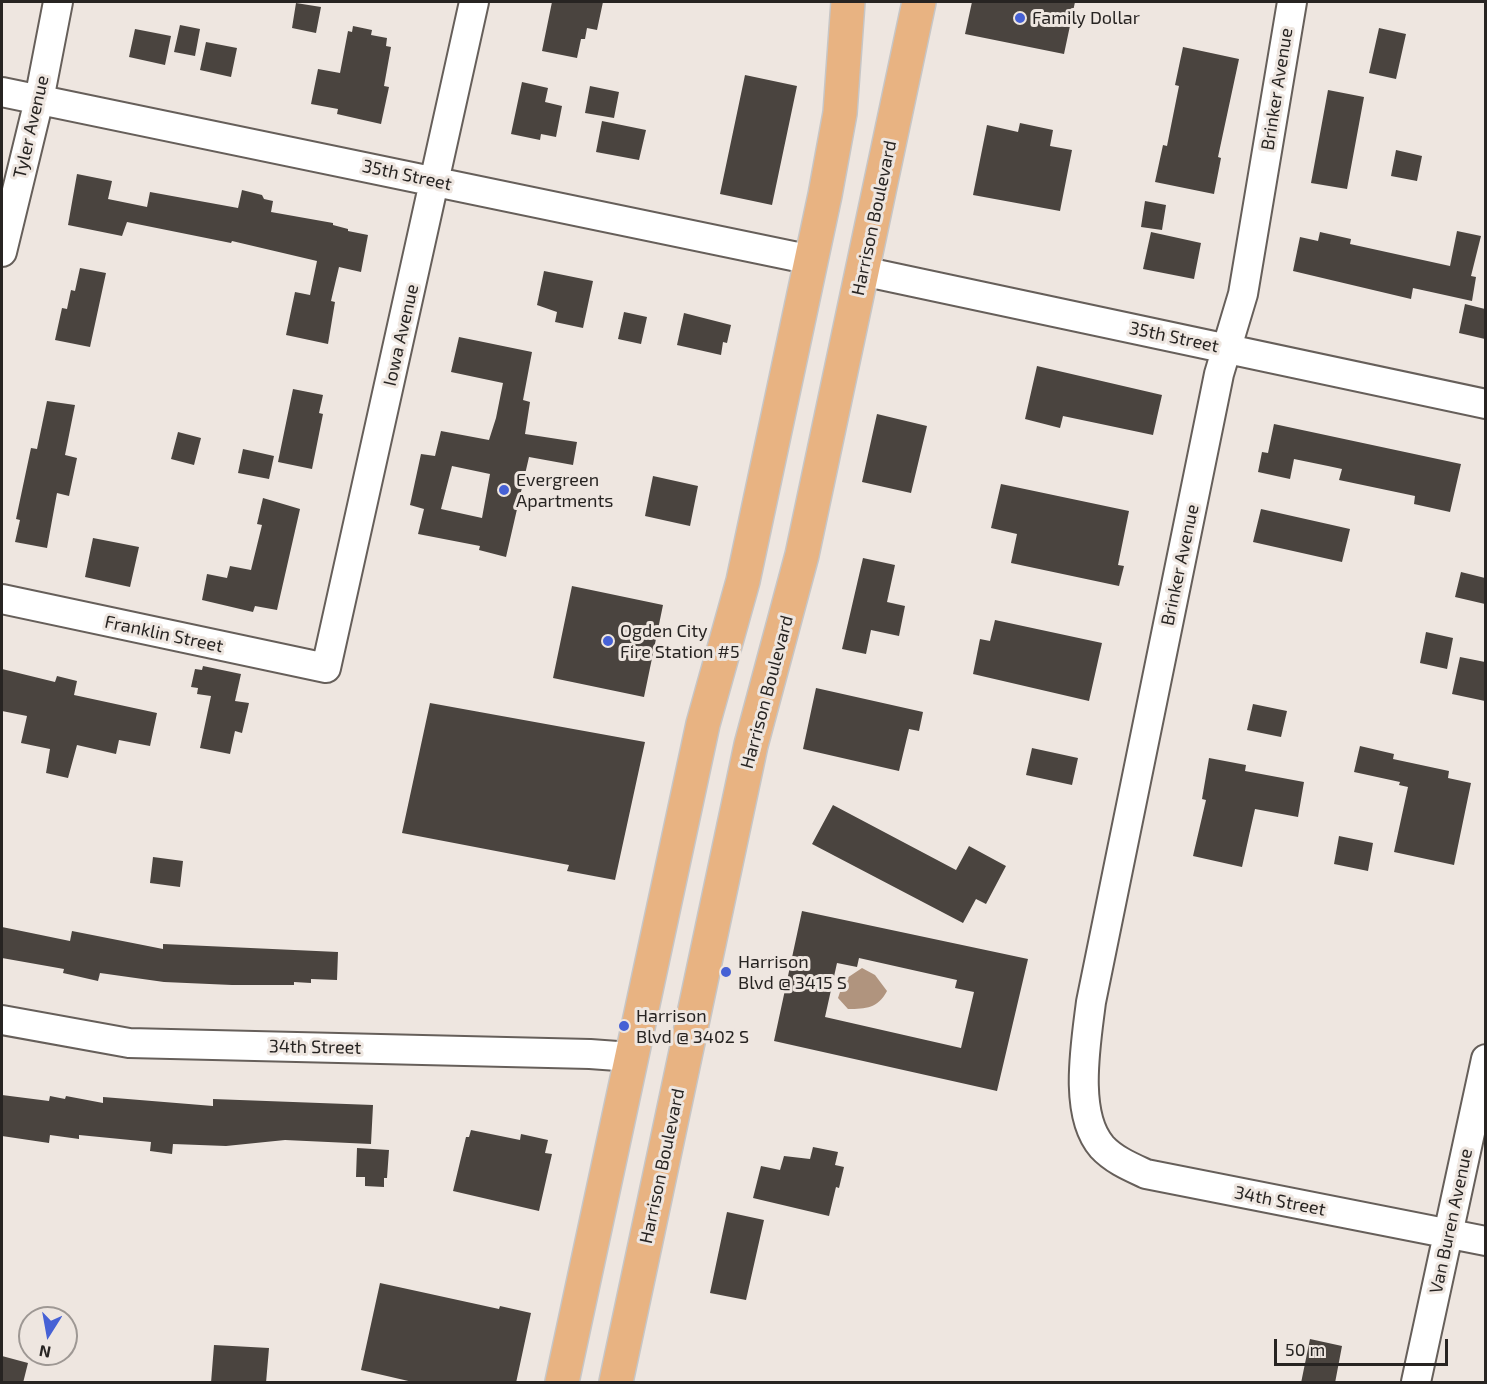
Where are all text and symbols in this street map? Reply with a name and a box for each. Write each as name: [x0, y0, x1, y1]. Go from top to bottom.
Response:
place label: Family Dollar: [1032, 7, 1140, 29]
marker: Family Dollar: [1013, 11, 1027, 25]
street label: Brinker Avenue: [1257, 26, 1297, 152]
street label: Tyler Avenue: [9, 73, 53, 181]
street label: Harrison Boulevard: [847, 139, 901, 297]
street label: 35th Street: [360, 155, 454, 195]
street label: Iowa Avenue: [379, 282, 423, 388]
street label: 35th Street: [1127, 317, 1221, 357]
place label: Evergreen Apartments: [516, 469, 613, 512]
marker: Evergreen Apartments: [497, 483, 511, 497]
street label: Brinker Avenue: [1157, 502, 1203, 628]
street label: Franklin Street: [103, 611, 225, 657]
street label: Harrison Boulevard: [736, 613, 798, 771]
place label: Ogden City Fire Station #5: [620, 620, 740, 662]
marker: Ogden City Fire Station #5: [601, 634, 615, 648]
place label: Harrison Blvd @ 3415 S: [738, 951, 847, 994]
marker: Harrison Blvd @ 3415 S: [719, 965, 733, 979]
place label: Harrison Blvd @ 3402 S: [636, 1005, 749, 1048]
marker: Harrison Blvd @ 3402 S: [617, 1019, 631, 1033]
street label: 34th Street: [269, 1035, 361, 1059]
street label: Harrison Boulevard: [635, 1087, 689, 1245]
street label: Van Buren Avenue: [1425, 1147, 1477, 1295]
street label: 34th Street: [1233, 1182, 1327, 1220]
north arrow: [18, 1306, 78, 1366]
scale bar: [1277, 1327, 1451, 1365]
text: 50 m: [1285, 1338, 1325, 1360]
text: N: [37, 1342, 52, 1363]

